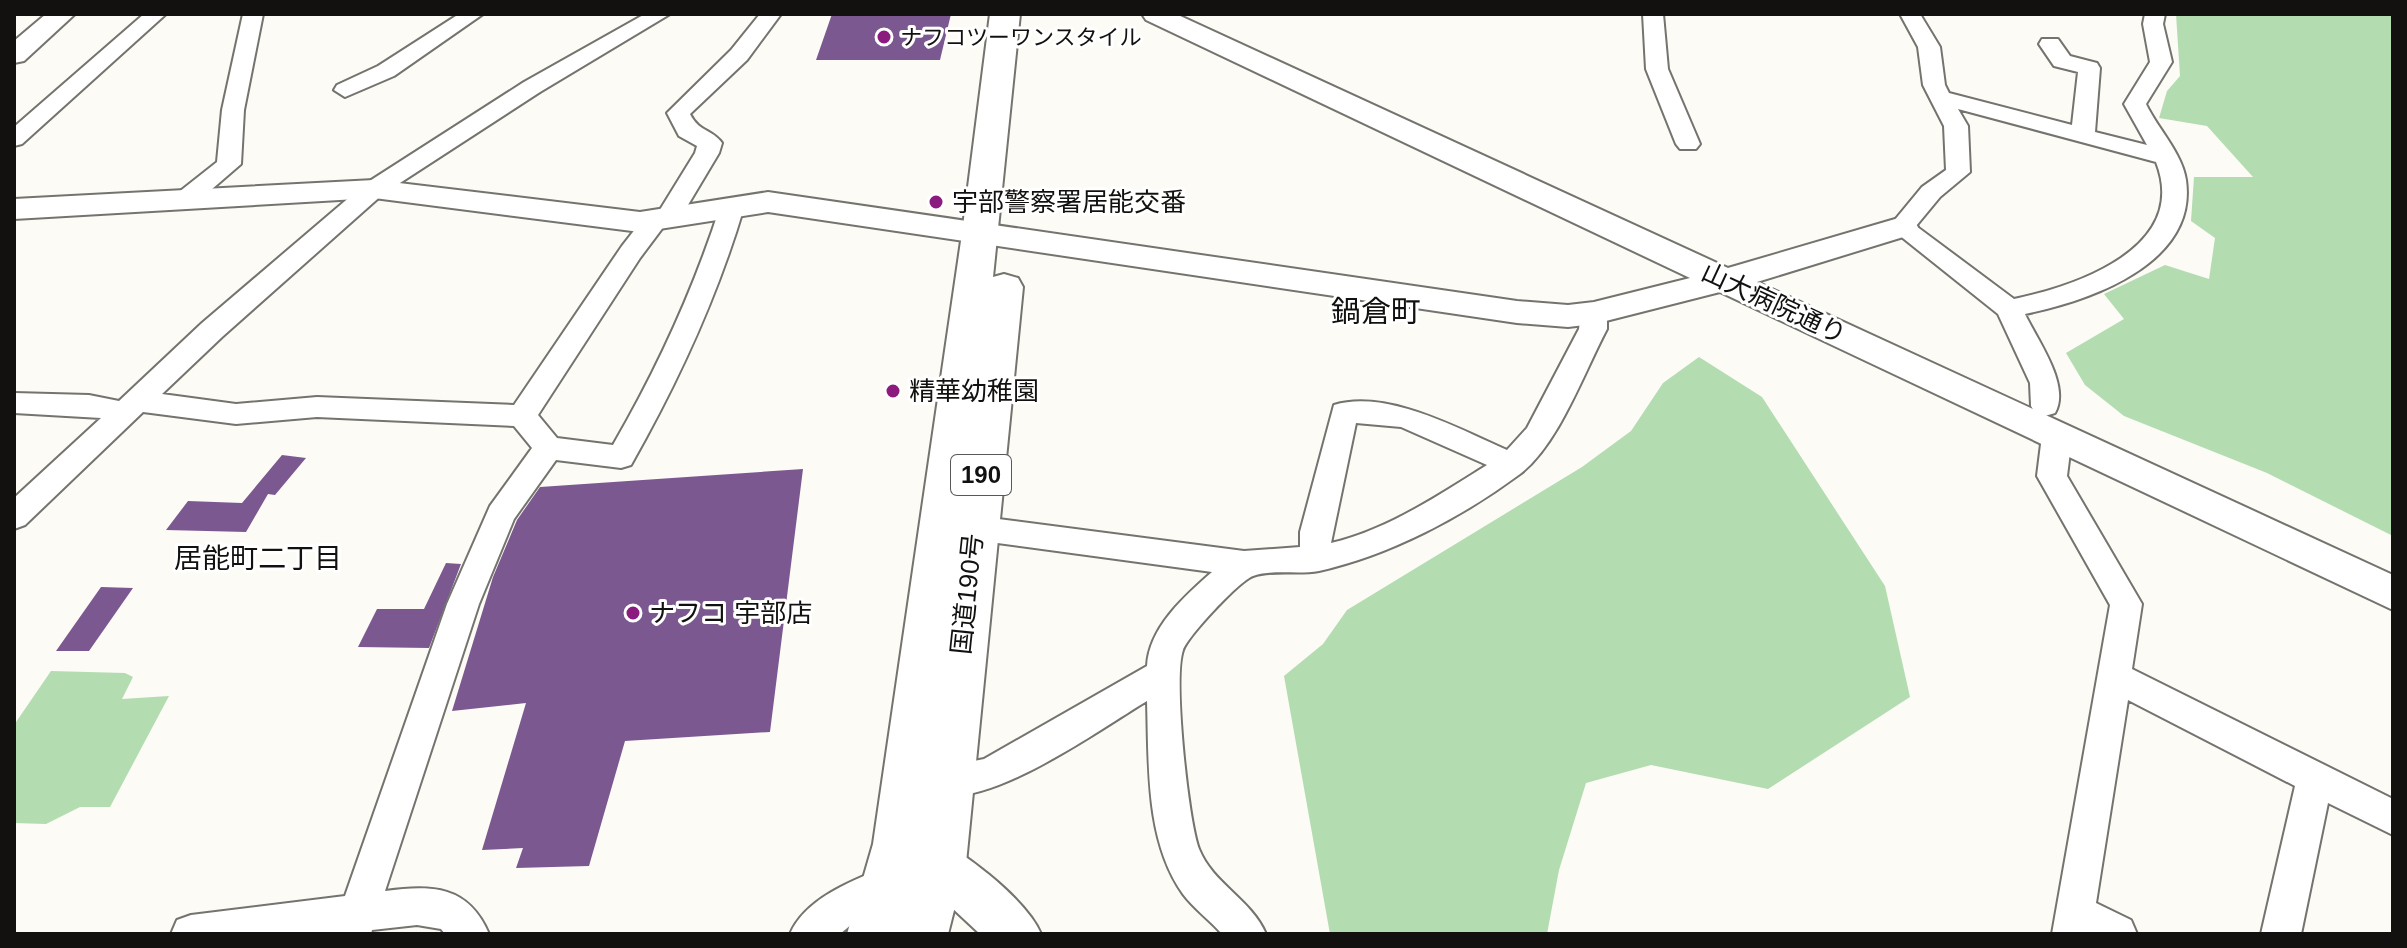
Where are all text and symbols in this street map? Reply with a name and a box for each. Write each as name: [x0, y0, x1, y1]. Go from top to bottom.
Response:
place label: ナフコツーワンスタイル: [900, 25, 1142, 50]
marker: ナフコツーワンスタイル: [875, 28, 893, 46]
place label: 宇部警察署居能交番: [952, 187, 1186, 217]
marker: 宇部警察署居能交番: [927, 193, 945, 211]
street label: 山大病院通り: [1697, 256, 1851, 350]
district label: 鍋倉町: [1331, 295, 1421, 328]
place label: 精華幼稚園: [909, 376, 1039, 406]
marker: 精華幼稚園: [884, 382, 902, 400]
road number: 190: [951, 455, 1011, 495]
street label: 国道190号: [946, 532, 988, 656]
district label: 居能町二丁目: [174, 543, 342, 574]
place label: ナフコ 宇部店: [649, 598, 812, 628]
marker: ナフコ 宇部店: [624, 604, 642, 622]

